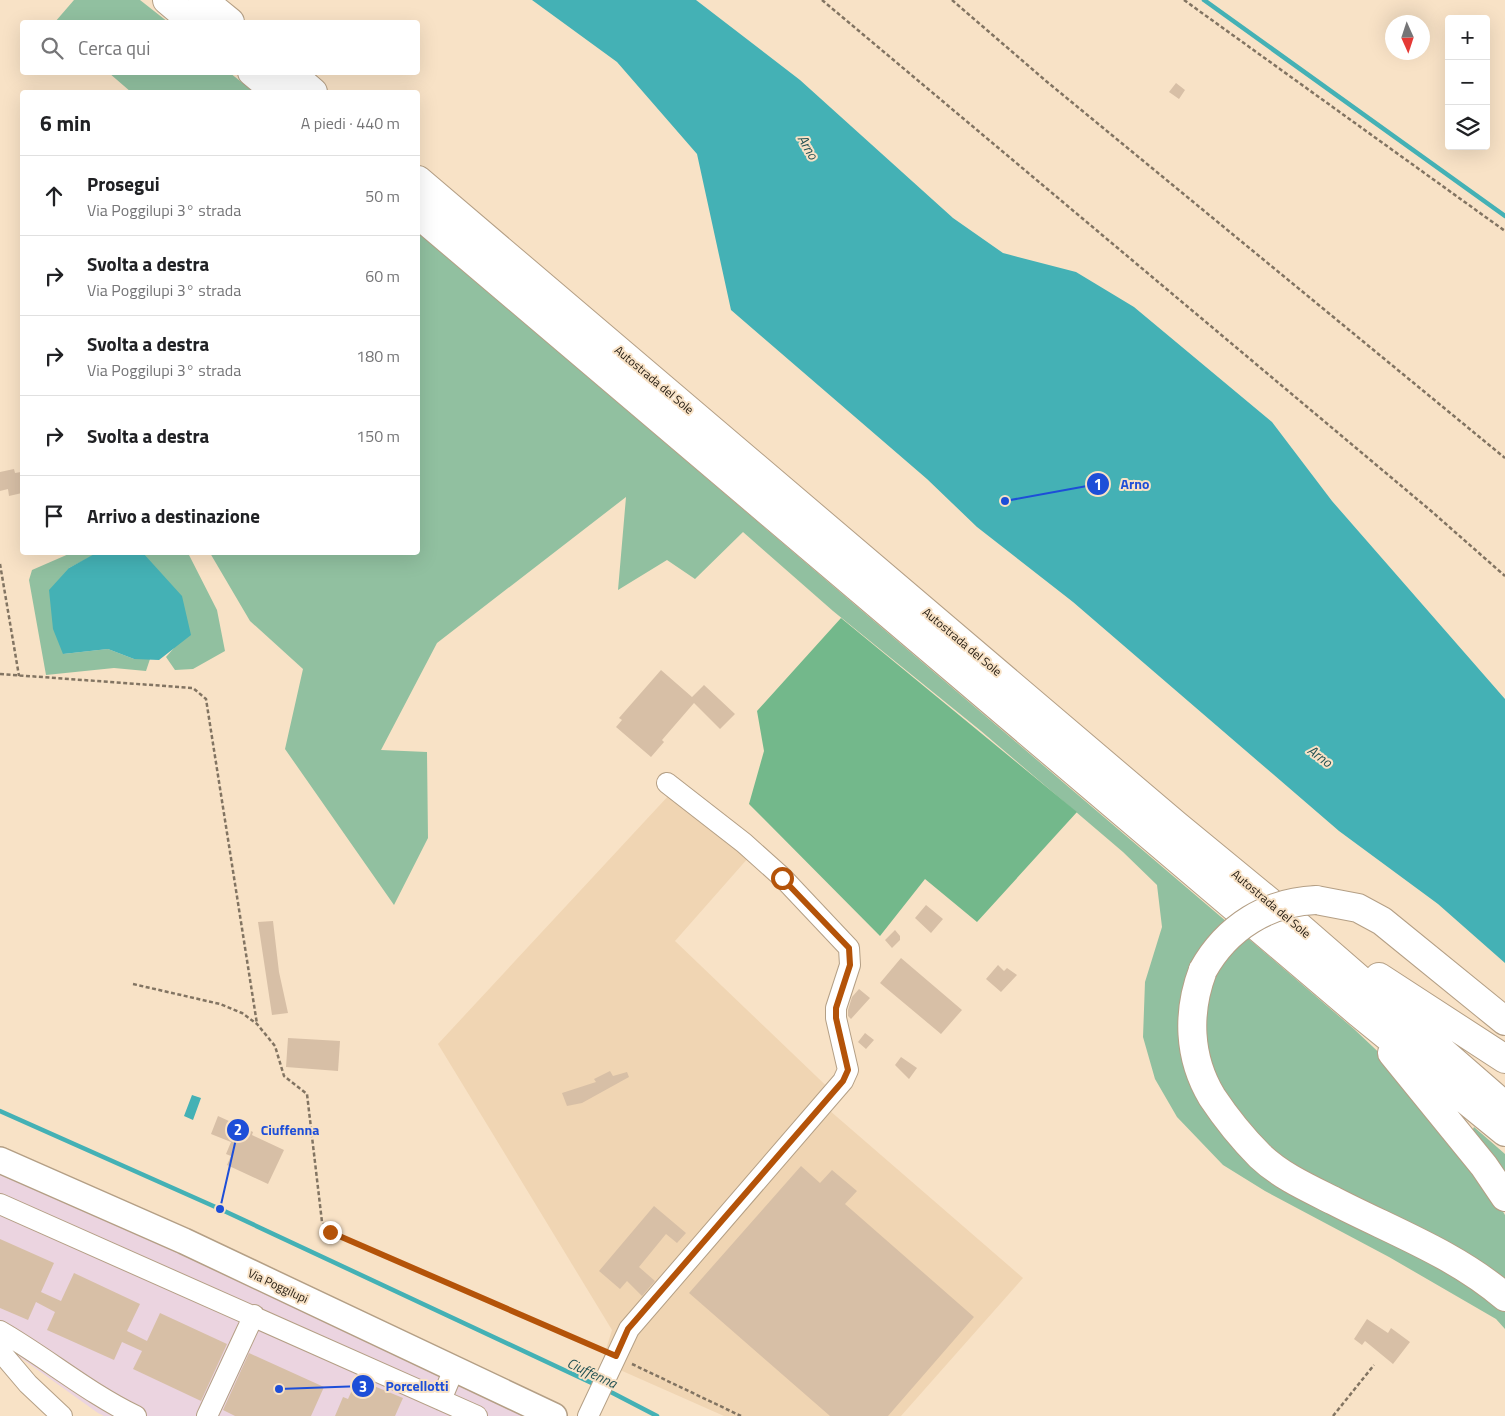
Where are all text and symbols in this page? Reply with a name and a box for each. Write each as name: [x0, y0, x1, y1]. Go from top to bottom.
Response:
north arrow: [1385, 15, 1430, 60]
map controls: [1445, 15, 1490, 150]
button: +: [1445, 15, 1490, 60]
search box: [20, 20, 420, 75]
text: Cerca qui: [78, 33, 150, 62]
icon: search: [38, 34, 66, 62]
button: −: [1445, 60, 1490, 105]
button: layers: [1445, 105, 1490, 150]
text: 6 min: [40, 107, 91, 139]
text: A piedi · 440 m: [301, 111, 400, 135]
water label: Arno: [793, 130, 825, 164]
text: Prosegui: [87, 169, 160, 198]
icon: ahead: [40, 182, 68, 210]
text: 50 m: [365, 184, 400, 208]
text: Via Poggilupi 3° strada: [87, 198, 241, 222]
text: Svolta a destra: [87, 249, 209, 278]
icon: right: [40, 262, 68, 290]
text: 60 m: [365, 264, 400, 288]
text: Via Poggilupi 3° strada: [87, 278, 241, 302]
text: Svolta a destra: [87, 329, 209, 358]
street label: Autostrada del Sole: [610, 341, 698, 419]
icon: right: [40, 342, 68, 370]
text: 180 m: [356, 344, 400, 368]
text: Via Poggilupi 3° strada: [87, 358, 241, 382]
text: Svolta a destra: [87, 421, 209, 450]
icon: right: [40, 422, 68, 450]
text: 150 m: [356, 424, 400, 448]
callout: Arno: [1085, 470, 1159, 499]
text: 1: [1094, 473, 1102, 496]
text: Arno: [1121, 473, 1149, 494]
text: Arrivo a destinazione: [87, 501, 260, 530]
icon: arrive: [40, 502, 68, 530]
street label: Autostrada del Sole: [918, 603, 1006, 681]
water label: Arno: [1304, 739, 1338, 772]
street label: Autostrada del Sole: [1227, 865, 1315, 943]
route start: [771, 867, 794, 890]
callout: Ciuffenna: [225, 1115, 329, 1144]
text: 2: [234, 1118, 242, 1141]
text: Ciuffenna: [261, 1119, 319, 1140]
route end: [319, 1221, 342, 1244]
street label: Via Poggilupi: [245, 1263, 312, 1308]
water label: Ciuffenna: [564, 1352, 621, 1394]
callout: Porcellotti: [350, 1372, 458, 1401]
text: 3: [359, 1375, 367, 1398]
text: Porcellotti: [385, 1375, 449, 1396]

